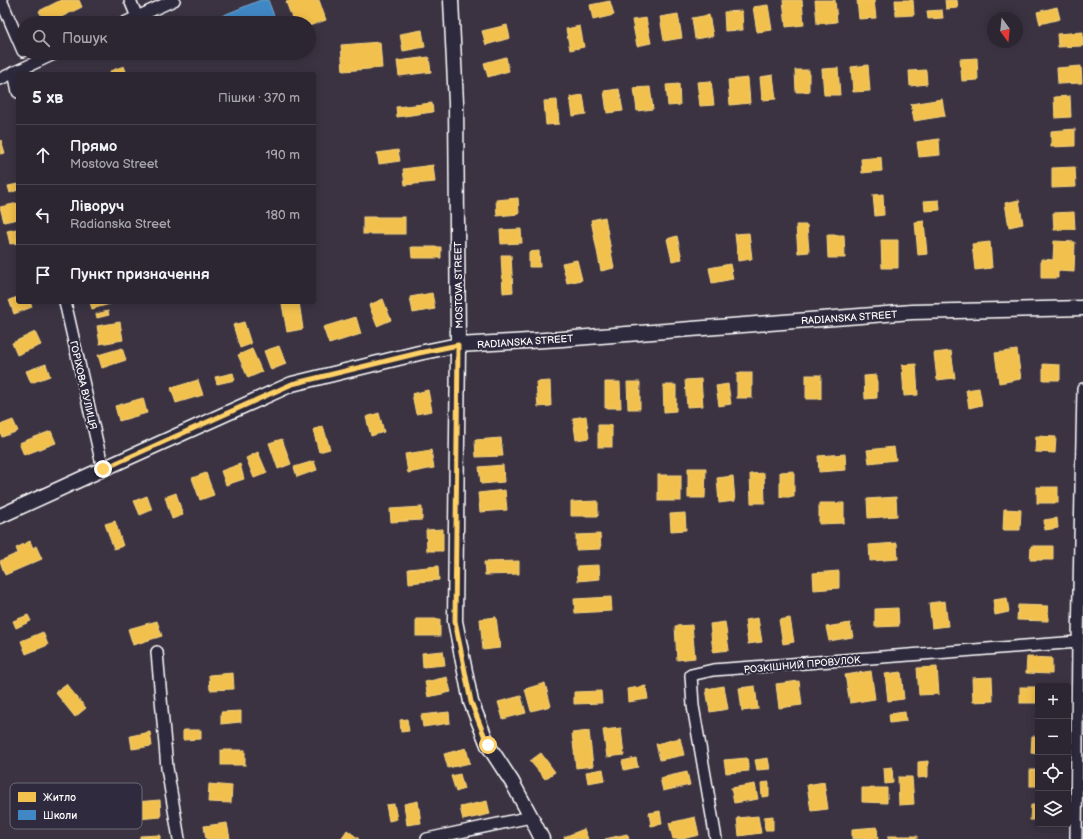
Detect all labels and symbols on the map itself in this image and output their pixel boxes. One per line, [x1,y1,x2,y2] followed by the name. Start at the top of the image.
[987,12,1023,48] north arrow
[452,241,466,329] street label: MOSTOVA STREET
[801,309,898,327] street label: RADIANSKA STREET
[477,333,574,351] street label: RADIANSKA STREET
[67,340,99,431] street label: ГОРІХОВА ВУЛИЦЯ
[94,460,112,478] route end
[743,654,861,676] street label: РОЗКІШНИЙ ПРОВУЛОК
[479,736,497,754] route start
[10,783,142,829] legend
[43,791,76,804] text: Житло
[43,809,77,822] text: Школи

